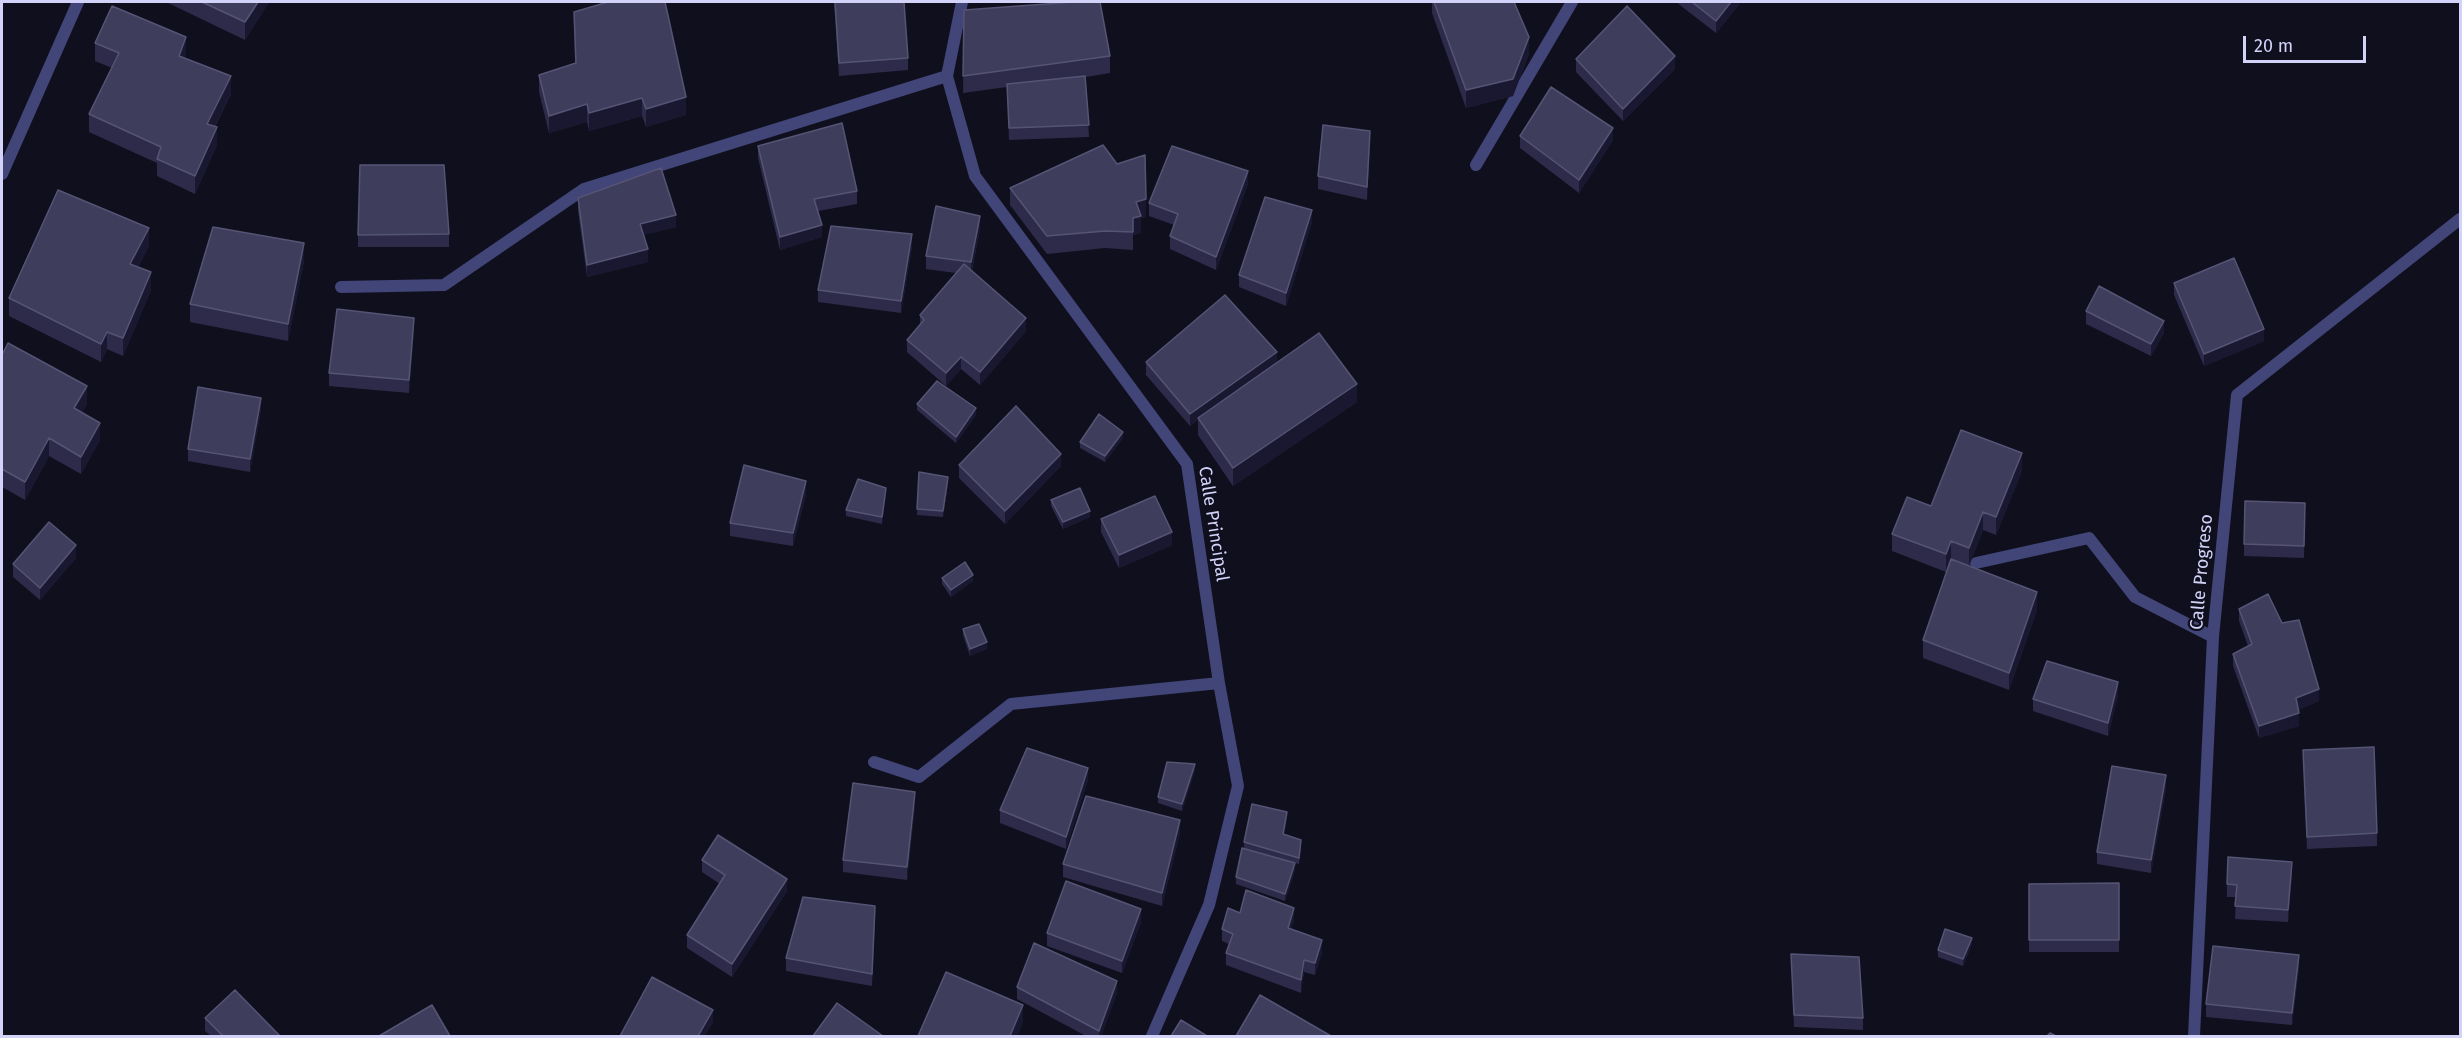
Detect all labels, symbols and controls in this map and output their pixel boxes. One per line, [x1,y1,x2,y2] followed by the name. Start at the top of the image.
[2246,24,2369,62] scale bar
[2254,35,2293,57] text: 20 m
[1193,465,1233,583] street label: Calle Principal
[2186,513,2218,631] street label: Calle Progreso

